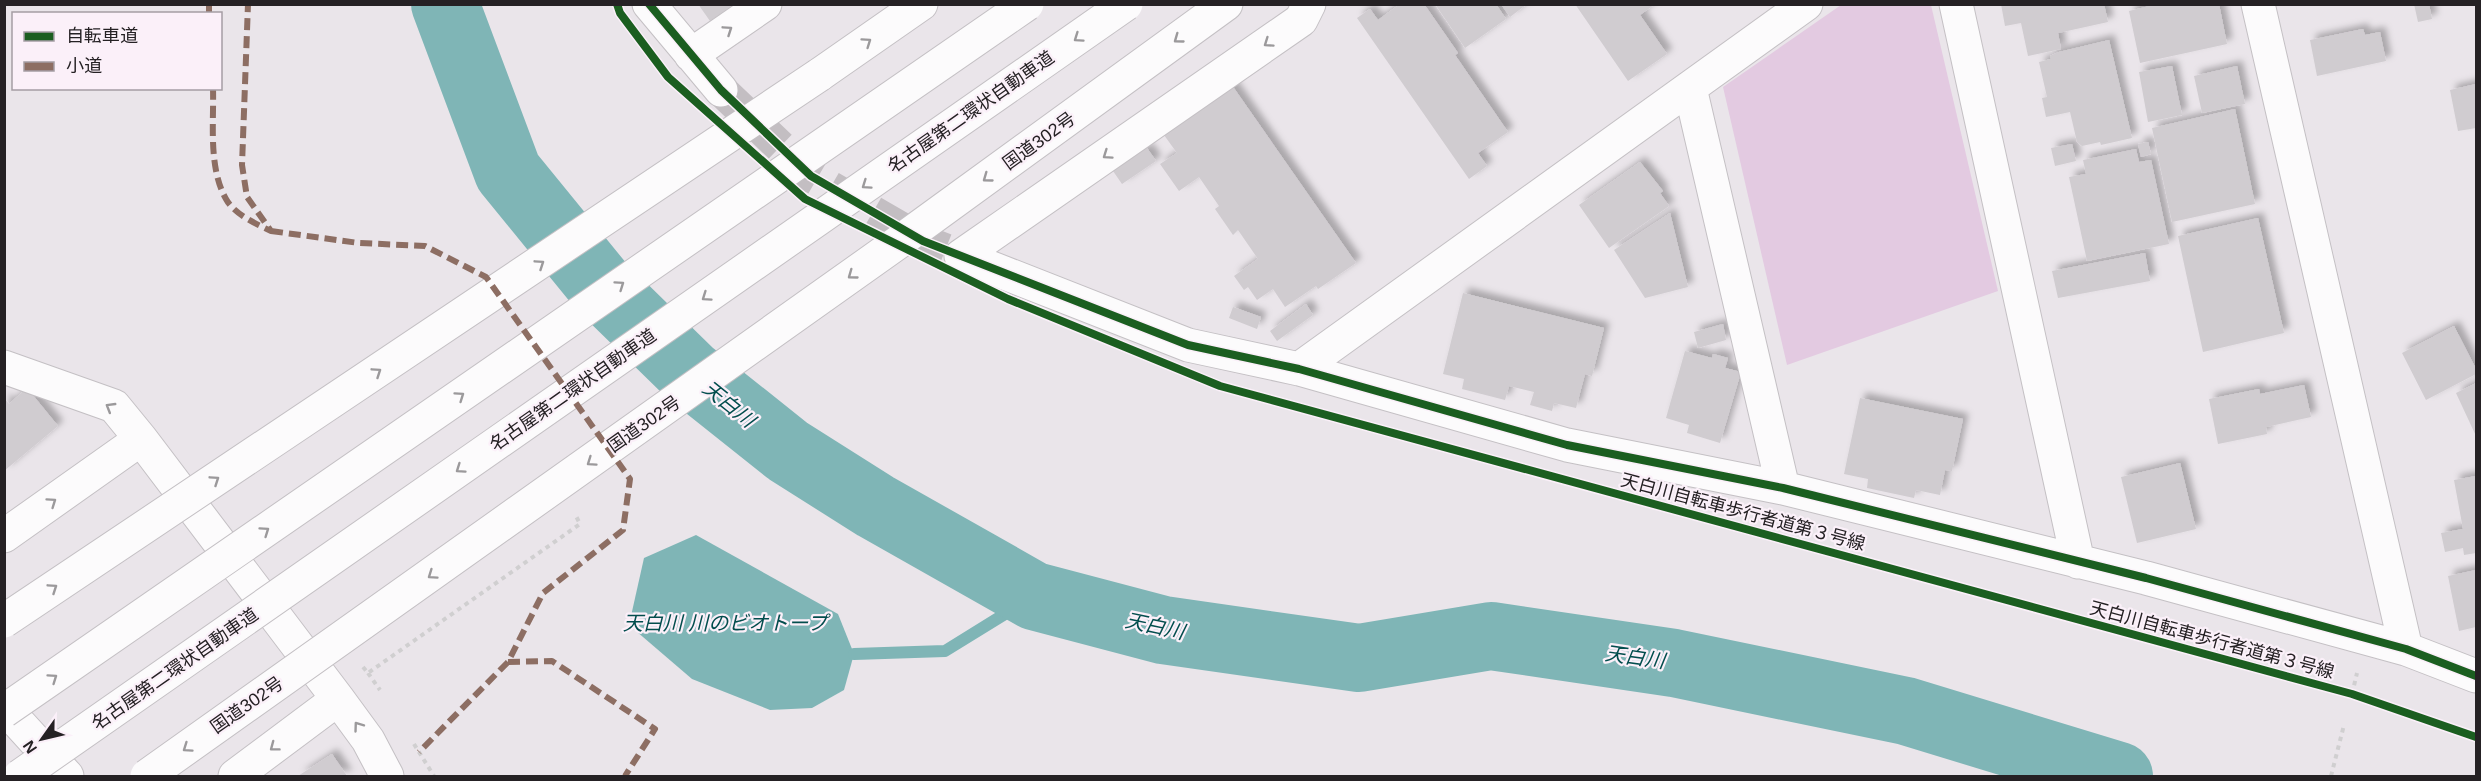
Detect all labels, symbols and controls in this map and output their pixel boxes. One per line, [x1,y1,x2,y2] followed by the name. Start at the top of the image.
[12,12,222,90] legend
[66,26,138,46] text: 自転車道
[722,26,733,37] one-way arrow
[1073,31,1084,42] one-way arrow
[1174,32,1185,43] one-way arrow
[1263,36,1274,47] one-way arrow
[861,38,872,49] one-way arrow
[884,47,1058,177] street label: 名古屋第二環状自動車道
[66,56,102,76] text: 小道
[999,108,1079,174] street label: 国道302号
[1103,147,1114,158] one-way arrow
[982,171,993,182] one-way arrow
[862,178,873,189] one-way arrow
[533,260,544,271] one-way arrow
[848,268,859,279] one-way arrow
[614,282,625,293] one-way arrow
[702,290,713,301] one-way arrow
[486,325,660,455] street label: 名古屋第二環状自動車道
[371,368,382,379] one-way arrow
[699,377,761,433] water label: 天白川
[453,392,464,403] one-way arrow
[604,392,684,456] street label: 国道302号
[106,403,116,414] one-way arrow
[587,455,598,466] one-way arrow
[456,462,467,473] one-way arrow
[1619,470,1867,554] street label: 天白川自転車歩行者道第３号線
[209,476,220,487] one-way arrow
[46,498,57,509] one-way arrow
[258,527,269,538] one-way arrow
[427,568,438,579] one-way arrow
[47,584,57,596] one-way arrow
[2088,598,2336,682] street label: 天白川自転車歩行者道第３号線
[88,604,262,734] street label: 名古屋第二環状自動車道
[1123,609,1189,643] water label: 天白川
[623,612,831,634] water label: 天白川 川のビオトープ
[1604,642,1668,672] water label: 天白川
[207,673,287,737] street label: 国道302号
[46,674,57,685] one-way arrow
[12,709,72,769] north arrow
[354,722,365,733] one-way arrow
[20,738,40,757] text: N
[270,739,281,750] one-way arrow
[182,741,193,752] one-way arrow

